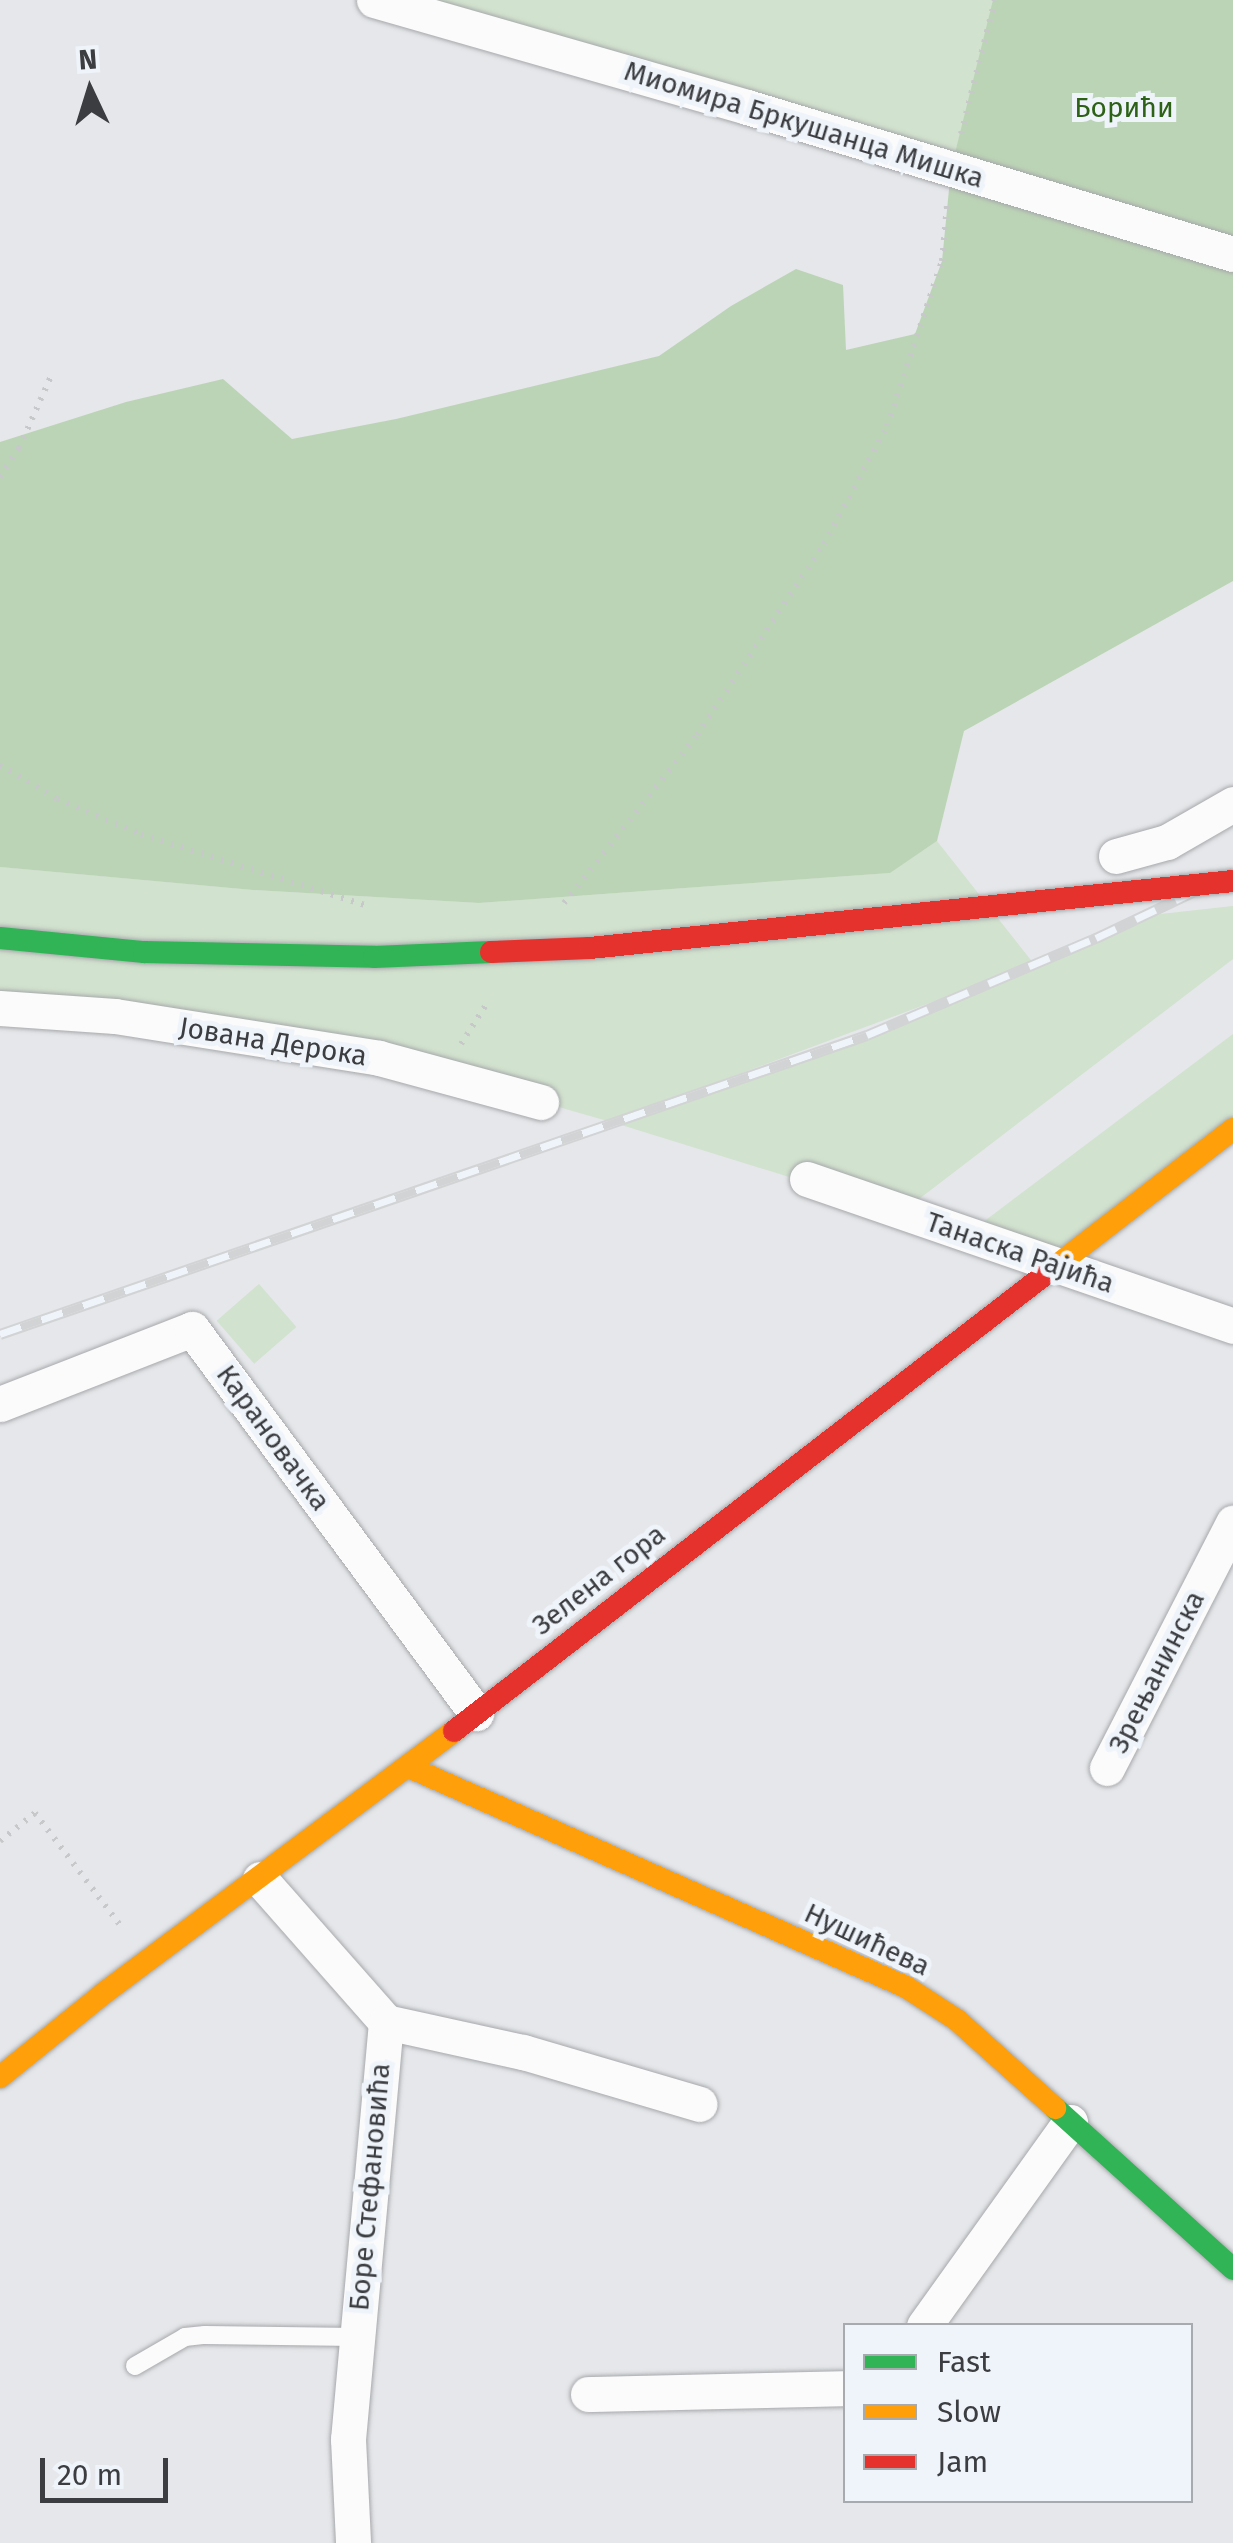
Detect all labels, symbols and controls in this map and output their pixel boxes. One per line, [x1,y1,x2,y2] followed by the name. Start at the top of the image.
[40,40,140,140] north arrow
[77,42,98,77] text: N
[620,54,988,196] street label: Миомира Бркушанца Мишка
[1074,91,1174,125] park label: Борићи
[177,1011,369,1073] street label: Јована Дерока
[922,1205,1118,1301] street label: Танаска Рајића
[209,1359,337,1517] street label: Карановачка
[526,1518,672,1642] street label: Зелена гора
[1102,1585,1212,1759] street label: Зрењанинска
[799,1896,935,1984] street label: Нушићева
[342,2062,398,2312] street label: Боре Стефановића
[843,2323,1193,2503] legend
[937,2344,991,2380] text: Fast
[937,2394,1001,2430] text: Slow
[45,2438,172,2500] scale bar
[937,2444,988,2480] text: Jam
[57,2457,122,2493] text: 20 m

